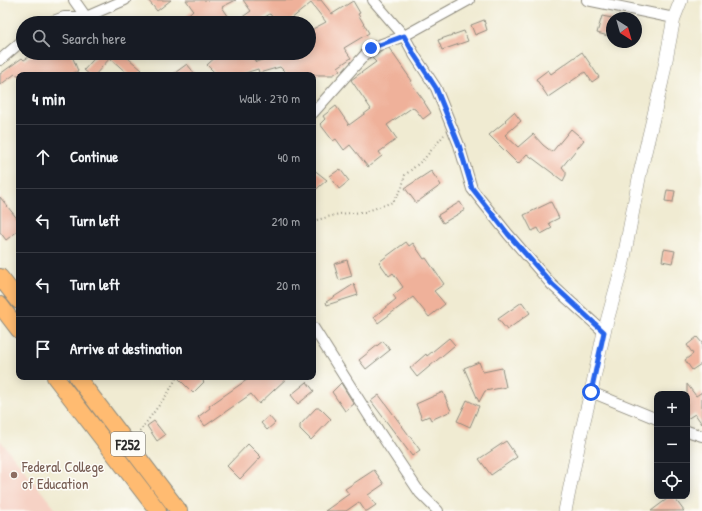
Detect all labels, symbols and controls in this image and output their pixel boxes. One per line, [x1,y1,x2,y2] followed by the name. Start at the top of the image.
[606,12,642,48] north arrow
[16,16,316,60] search box
[30,27,52,49] icon: search
[62,28,126,49] text: Search here
[362,39,380,57] route end
[32,87,65,110] text: 4 min
[239,89,300,107] text: Walk · 270 m
[32,146,54,168] icon: ahead
[70,146,118,167] text: Continue
[277,148,300,166] text: 40 m
[32,210,54,232] icon: left
[70,210,120,231] text: Turn left
[272,212,300,230] text: 210 m
[32,274,54,296] icon: left
[70,274,120,295] text: Turn left
[276,276,300,294] text: 20 m
[32,338,54,360] icon: arrive
[70,338,182,359] text: Arrive at destination
[582,383,600,401] route start
[654,391,690,499] map controls
[654,391,690,427] button: +
[654,427,690,463] button: −
[111,432,145,456] road number: F252
[21,456,104,494] place label: Federal College of Education
[654,463,690,499] button: locate
[9,470,19,480] marker: Federal College of Education

